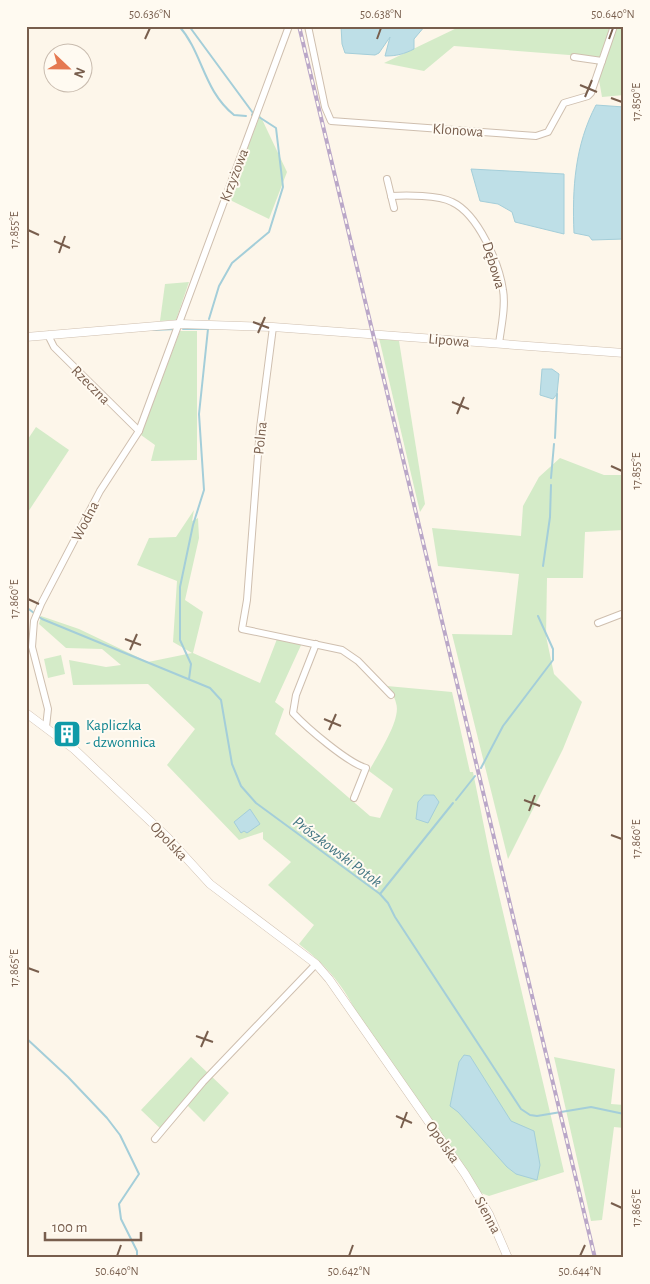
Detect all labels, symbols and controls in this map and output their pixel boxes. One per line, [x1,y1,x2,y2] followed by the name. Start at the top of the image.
[129,8,171,20] text: 50.636°N
[360,8,402,20] text: 50.638°N
[591,8,635,20] text: 50.640°N
[42,42,92,92] north arrow
[71,65,87,80] text: N
[630,83,642,121] text: 17.850°E
[432,121,484,140] street label: Klonowa
[218,147,251,204] street label: Krzyżowa
[8,211,20,248] text: 17.855°E
[479,240,508,290] street label: Dębowa
[428,331,470,350] street label: Lipowa
[68,363,113,408] street label: Rzeczna
[251,421,270,455] street label: Polna
[630,452,642,489] text: 17.855°E
[69,499,102,544] street label: Wodna
[8,579,20,618] text: 17.860°E
[86,718,156,750] place label: Kapliczka - dzwonnica
[52,719,82,749] building icon: Kapliczka - dzwonnica
[290,813,385,890] water label: Prószkowski Potok
[147,819,190,864] street label: Opolska
[630,819,642,858] text: 17.860°E
[8,949,20,987] text: 17.865°E
[423,1119,462,1166] street label: Opolska
[630,1189,642,1227] text: 17.865°E
[472,1194,504,1236] street label: Sienna
[45,1209,141,1241] scale bar
[52,1220,87,1235] text: 100 m
[95,1265,139,1277] text: 50.640°N
[328,1265,370,1277] text: 50.642°N
[559,1265,602,1277] text: 50.644°N

